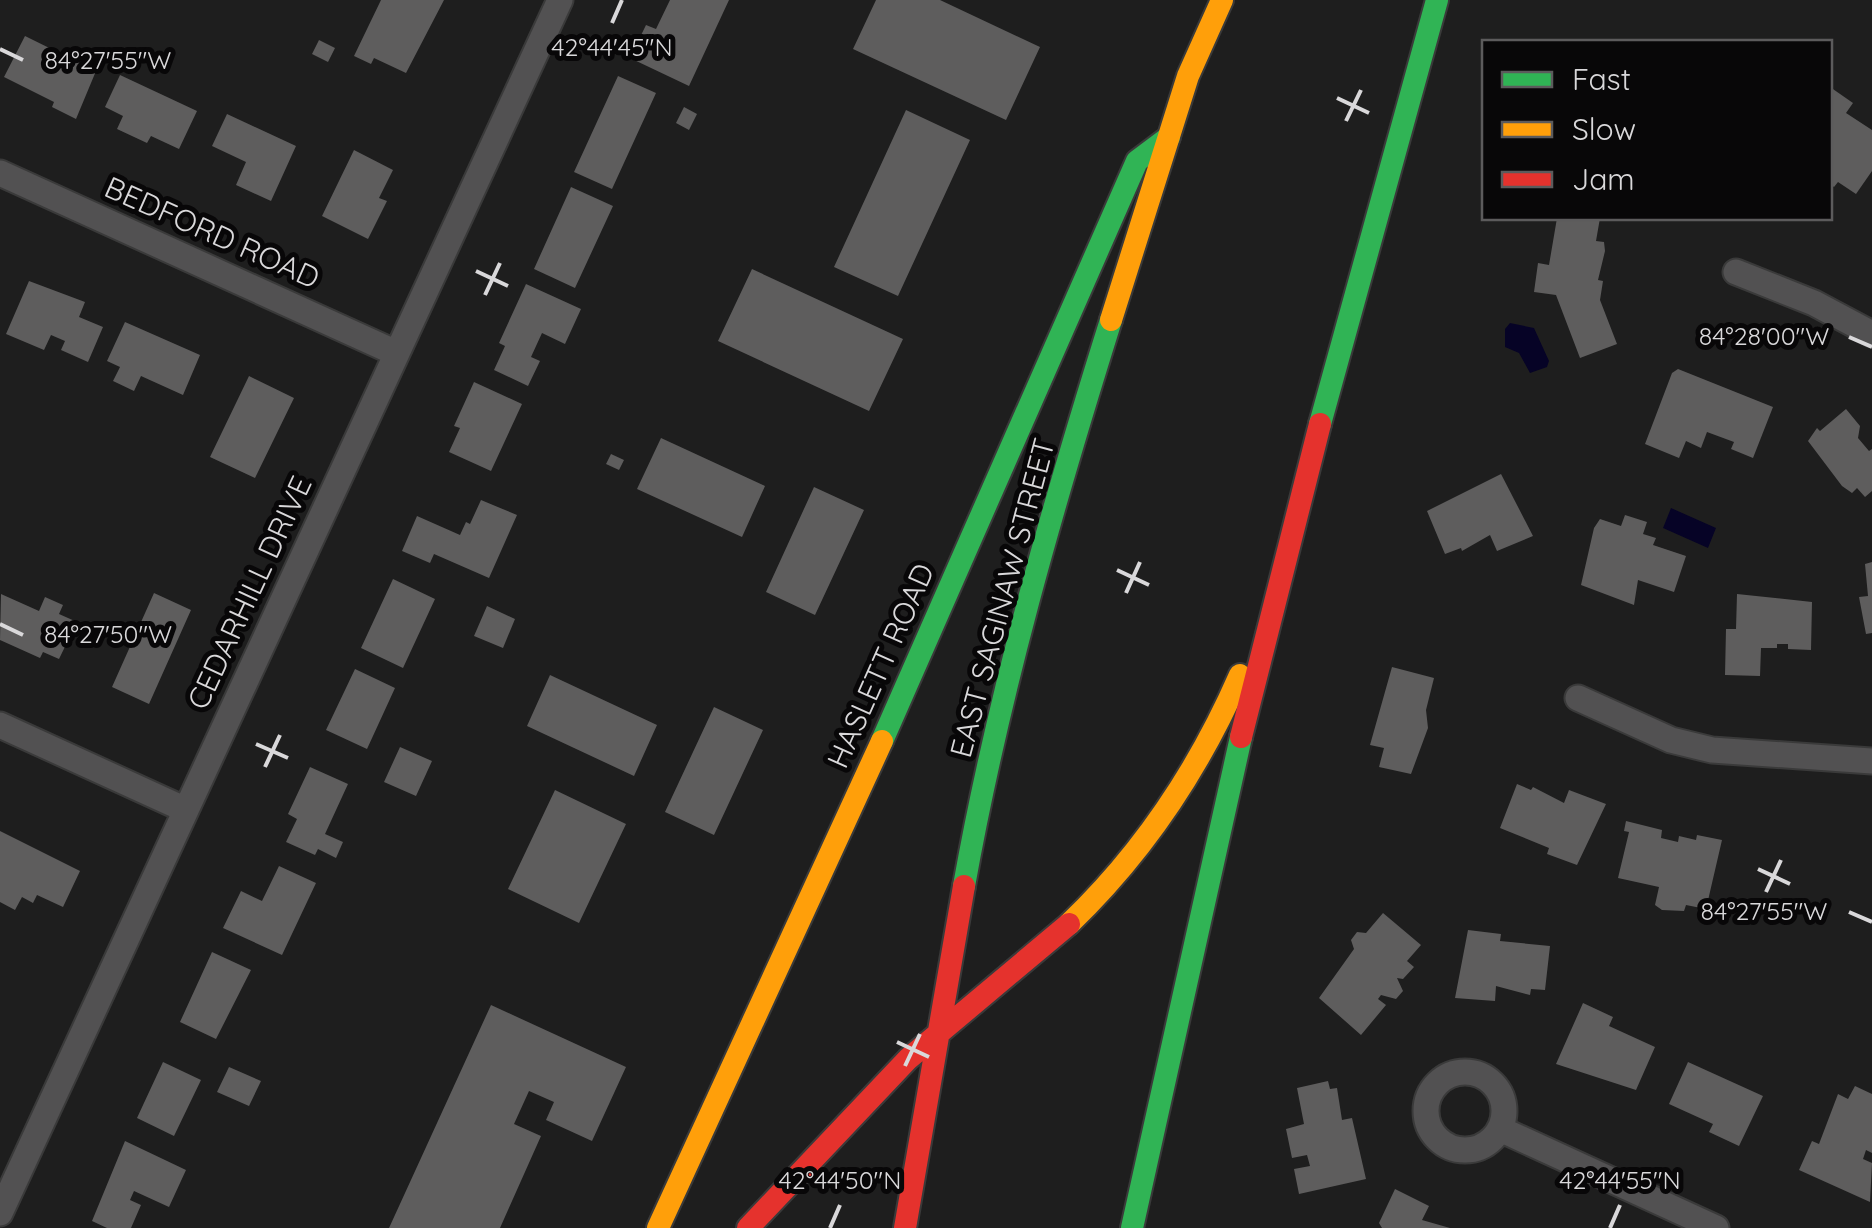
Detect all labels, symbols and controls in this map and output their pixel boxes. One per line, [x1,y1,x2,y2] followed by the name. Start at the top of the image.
[551,31,673,62] text: 42°44'45"N
[1482,40,1832,220] legend
[45,44,171,75] text: 84°27'55"W
[1572,60,1631,98] text: Fast
[1572,110,1636,148] text: Slow
[1572,160,1635,198] text: Jam
[99,168,326,296] street label: BEDFORD ROAD
[1699,320,1829,351] text: 84°28'00"W
[941,434,1063,762] street label: EAST SAGINAW STREET
[178,470,320,715] street label: CEDARHILL DRIVE
[818,557,942,774] street label: HASLETT ROAD
[44,618,172,649] text: 84°27'50"W
[1701,895,1827,926] text: 84°27'55"W
[779,1164,901,1195] text: 42°44'50"N
[1559,1164,1681,1195] text: 42°44'55"N

